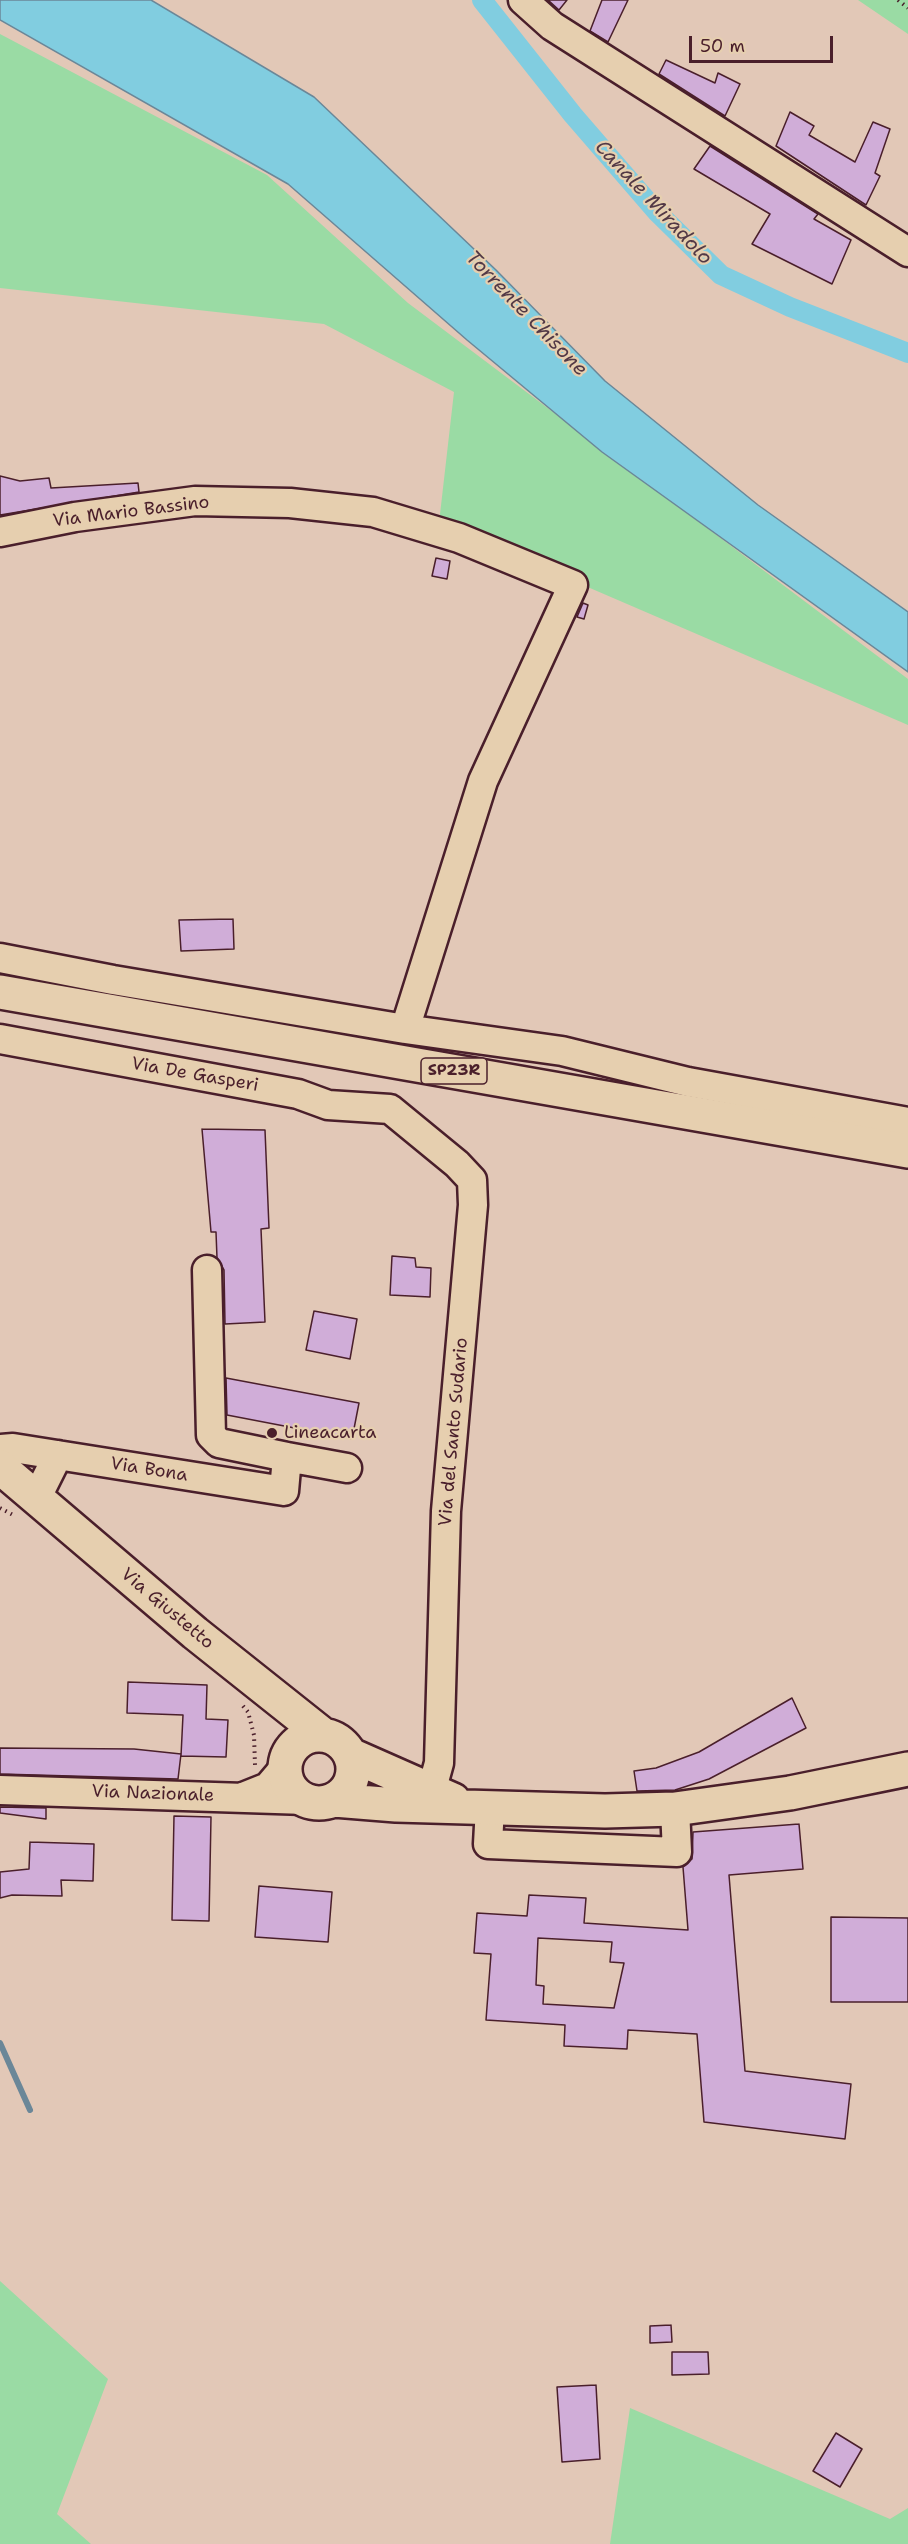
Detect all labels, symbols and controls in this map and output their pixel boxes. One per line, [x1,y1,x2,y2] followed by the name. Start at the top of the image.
[692,24,836,62] scale bar
[700,34,745,58] text: 50 m
[589,136,717,270] water label: Canale Miradolo
[460,246,592,382] water label: Torrente Chisone
[52,492,210,532] street label: Via Mario Bassino
[130,1053,260,1097] street label: Via De Gasperi
[421,1058,487,1084] road number: SP23R
[435,1337,473,1527] street label: Via del Santo Sudario
[284,1422,377,1444] place label: Lineacarta
[265,1426,279,1440] marker: Lineacarta
[109,1453,189,1487] street label: Via Bona
[116,1564,218,1654] street label: Via Giustetto
[91,1781,215,1807] street label: Via Nazionale

